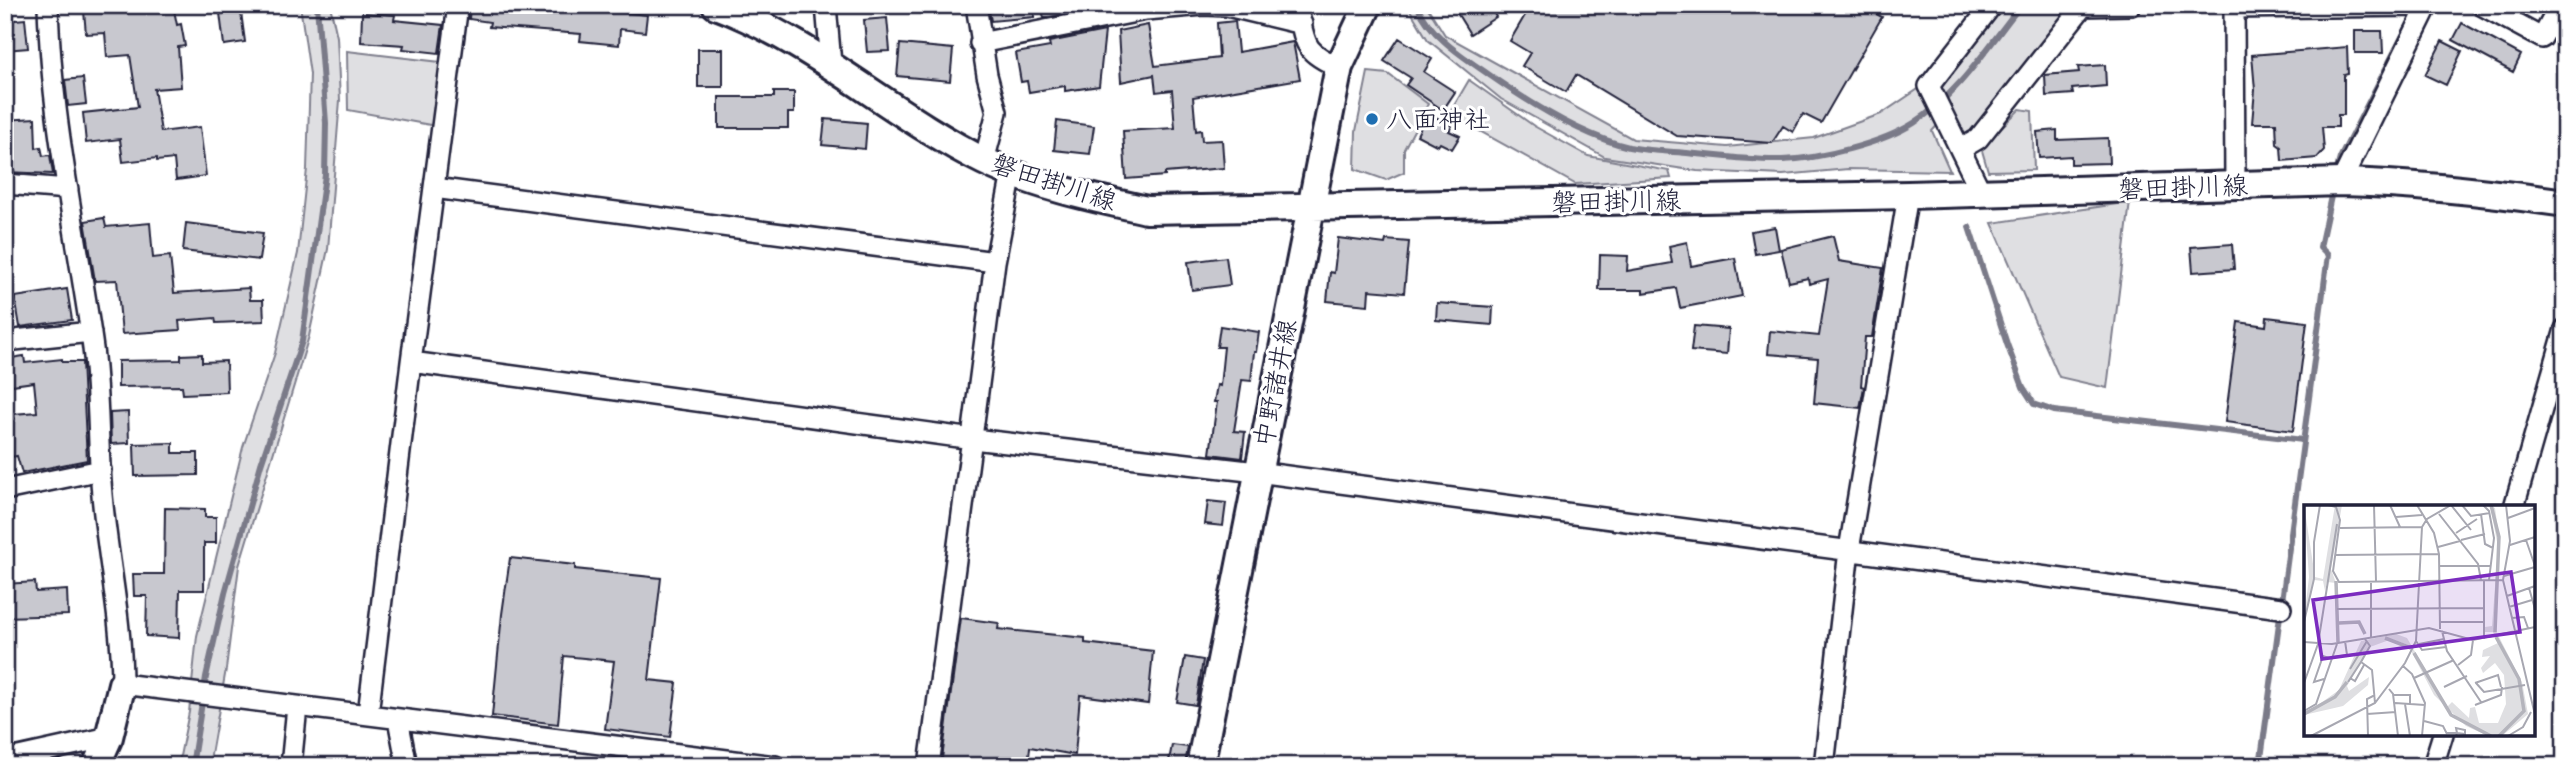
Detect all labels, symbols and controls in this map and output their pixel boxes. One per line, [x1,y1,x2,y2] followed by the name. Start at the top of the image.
[1386,105,1490,135] place label: 八面神社
[1364,111,1380,127] marker: 八面神社
[987,149,1120,217] street label: 磐田掛川線
[2118,171,2249,205] street label: 磐田掛川線
[1551,186,1681,218] street label: 磐田掛川線
[1249,317,1303,450] street label: 中野諸井線
[2304,505,2535,736] inset map

